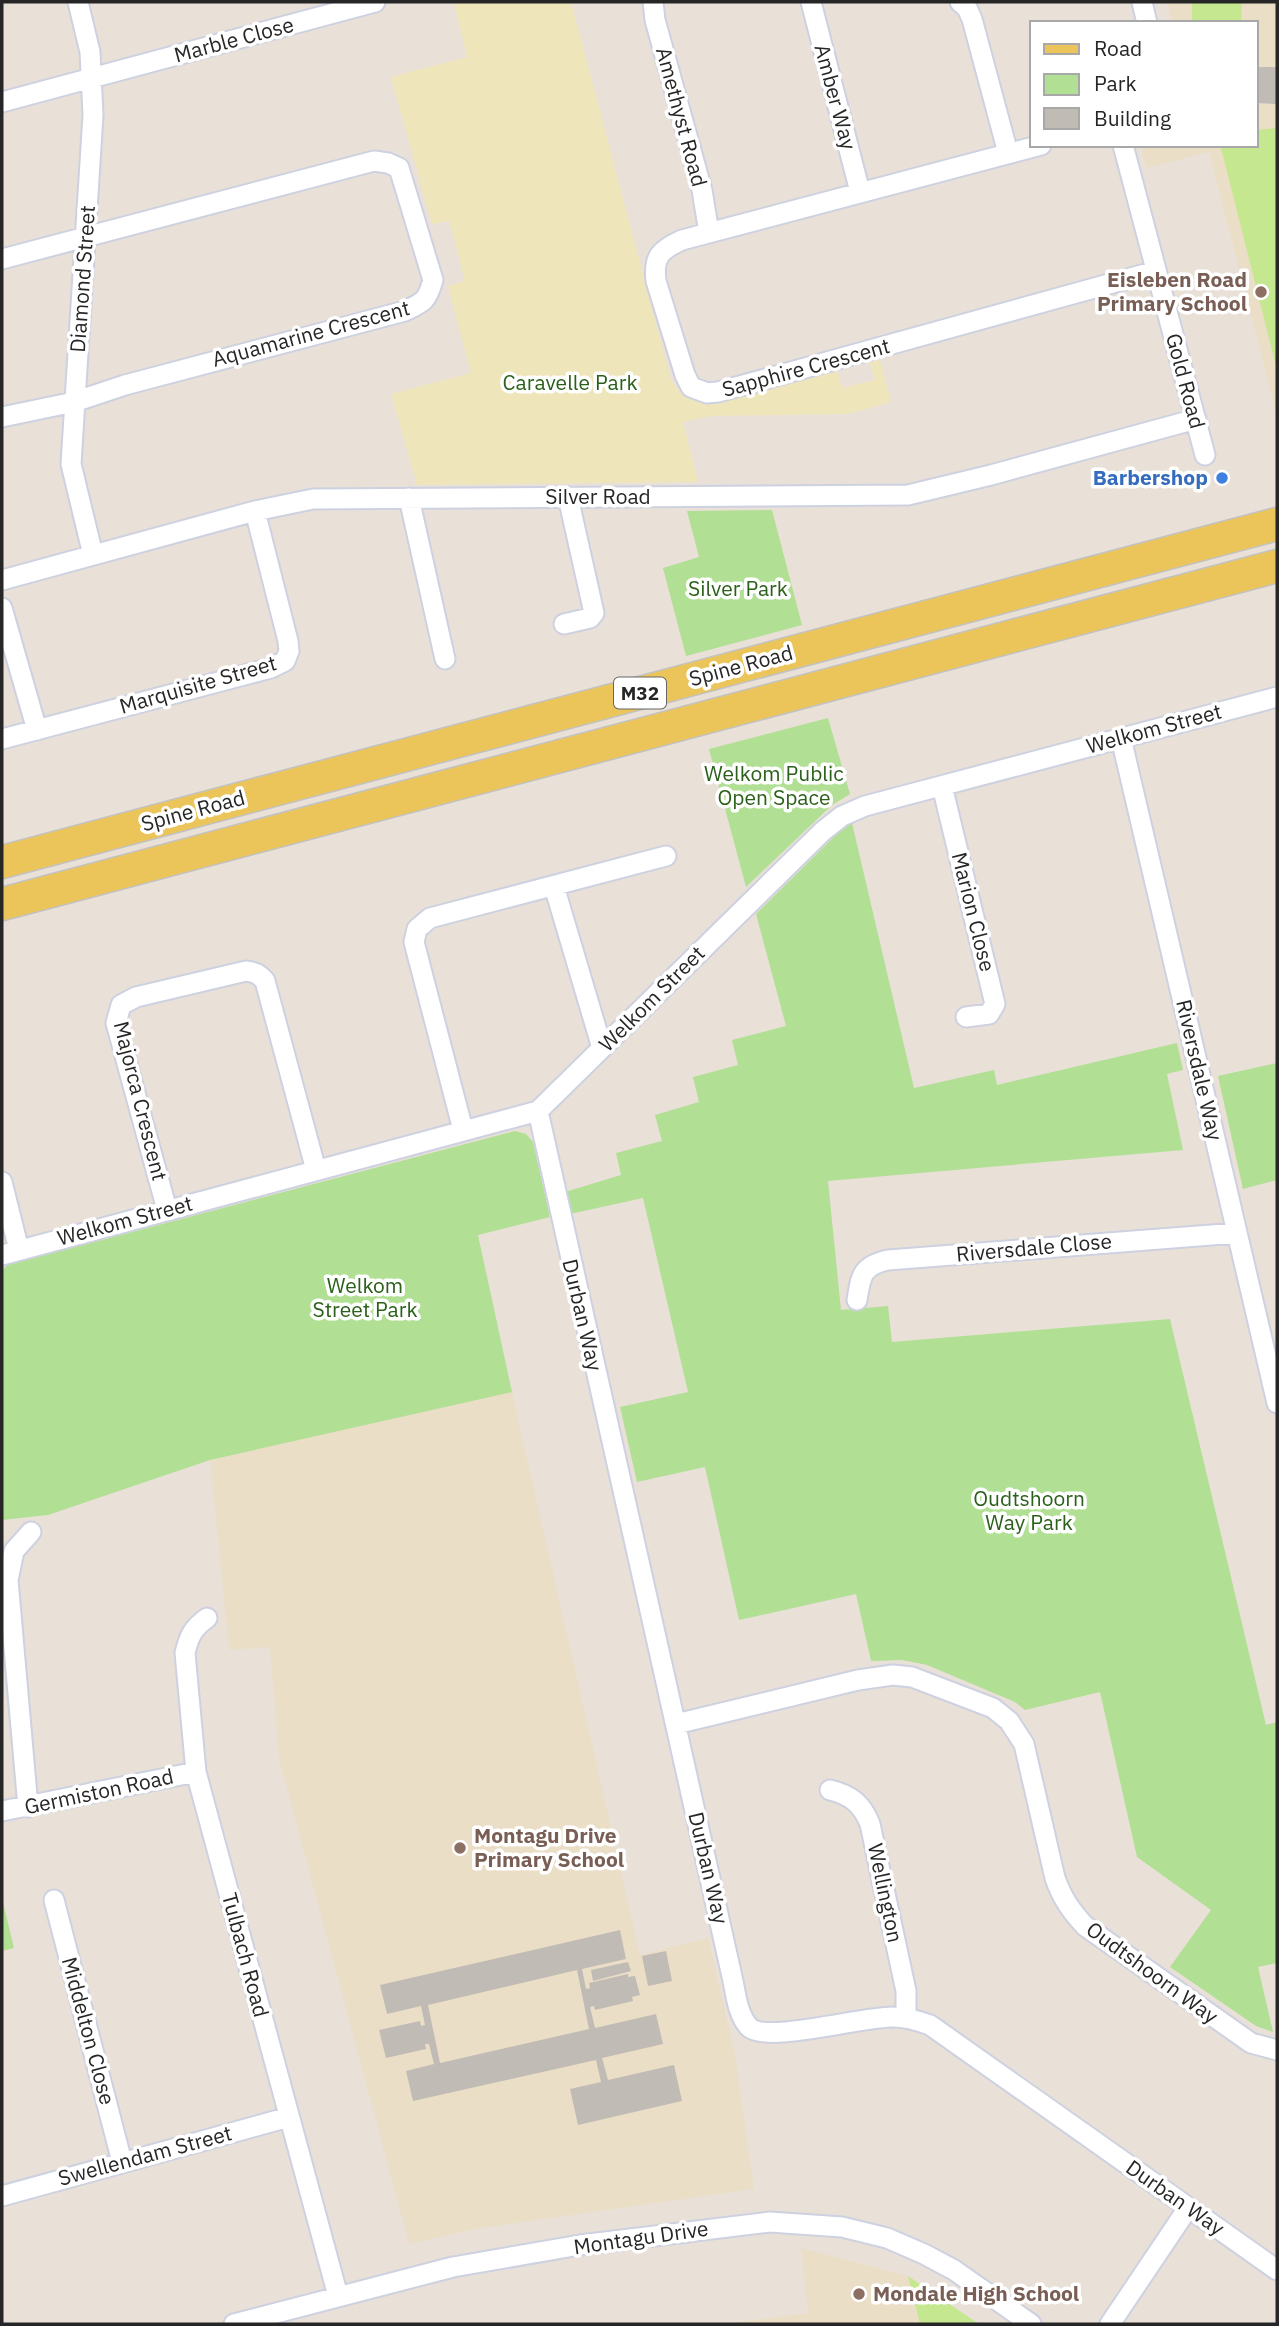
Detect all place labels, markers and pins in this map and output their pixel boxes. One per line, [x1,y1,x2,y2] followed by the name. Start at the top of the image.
[1097,265,1247,317] place label: Eisleben Road Primary School
[1253,284,1269,300] marker: Eisleben Road Primary School
[1093,463,1208,491] place label: Barbershop
[1214,470,1230,486] marker: Barbershop
[474,1821,624,1873] place label: Montagu Drive Primary School
[452,1840,468,1856] marker: Montagu Drive Primary School
[873,2279,1079,2307] place label: Mondale High School
[851,2286,867,2302] marker: Mondale High School

